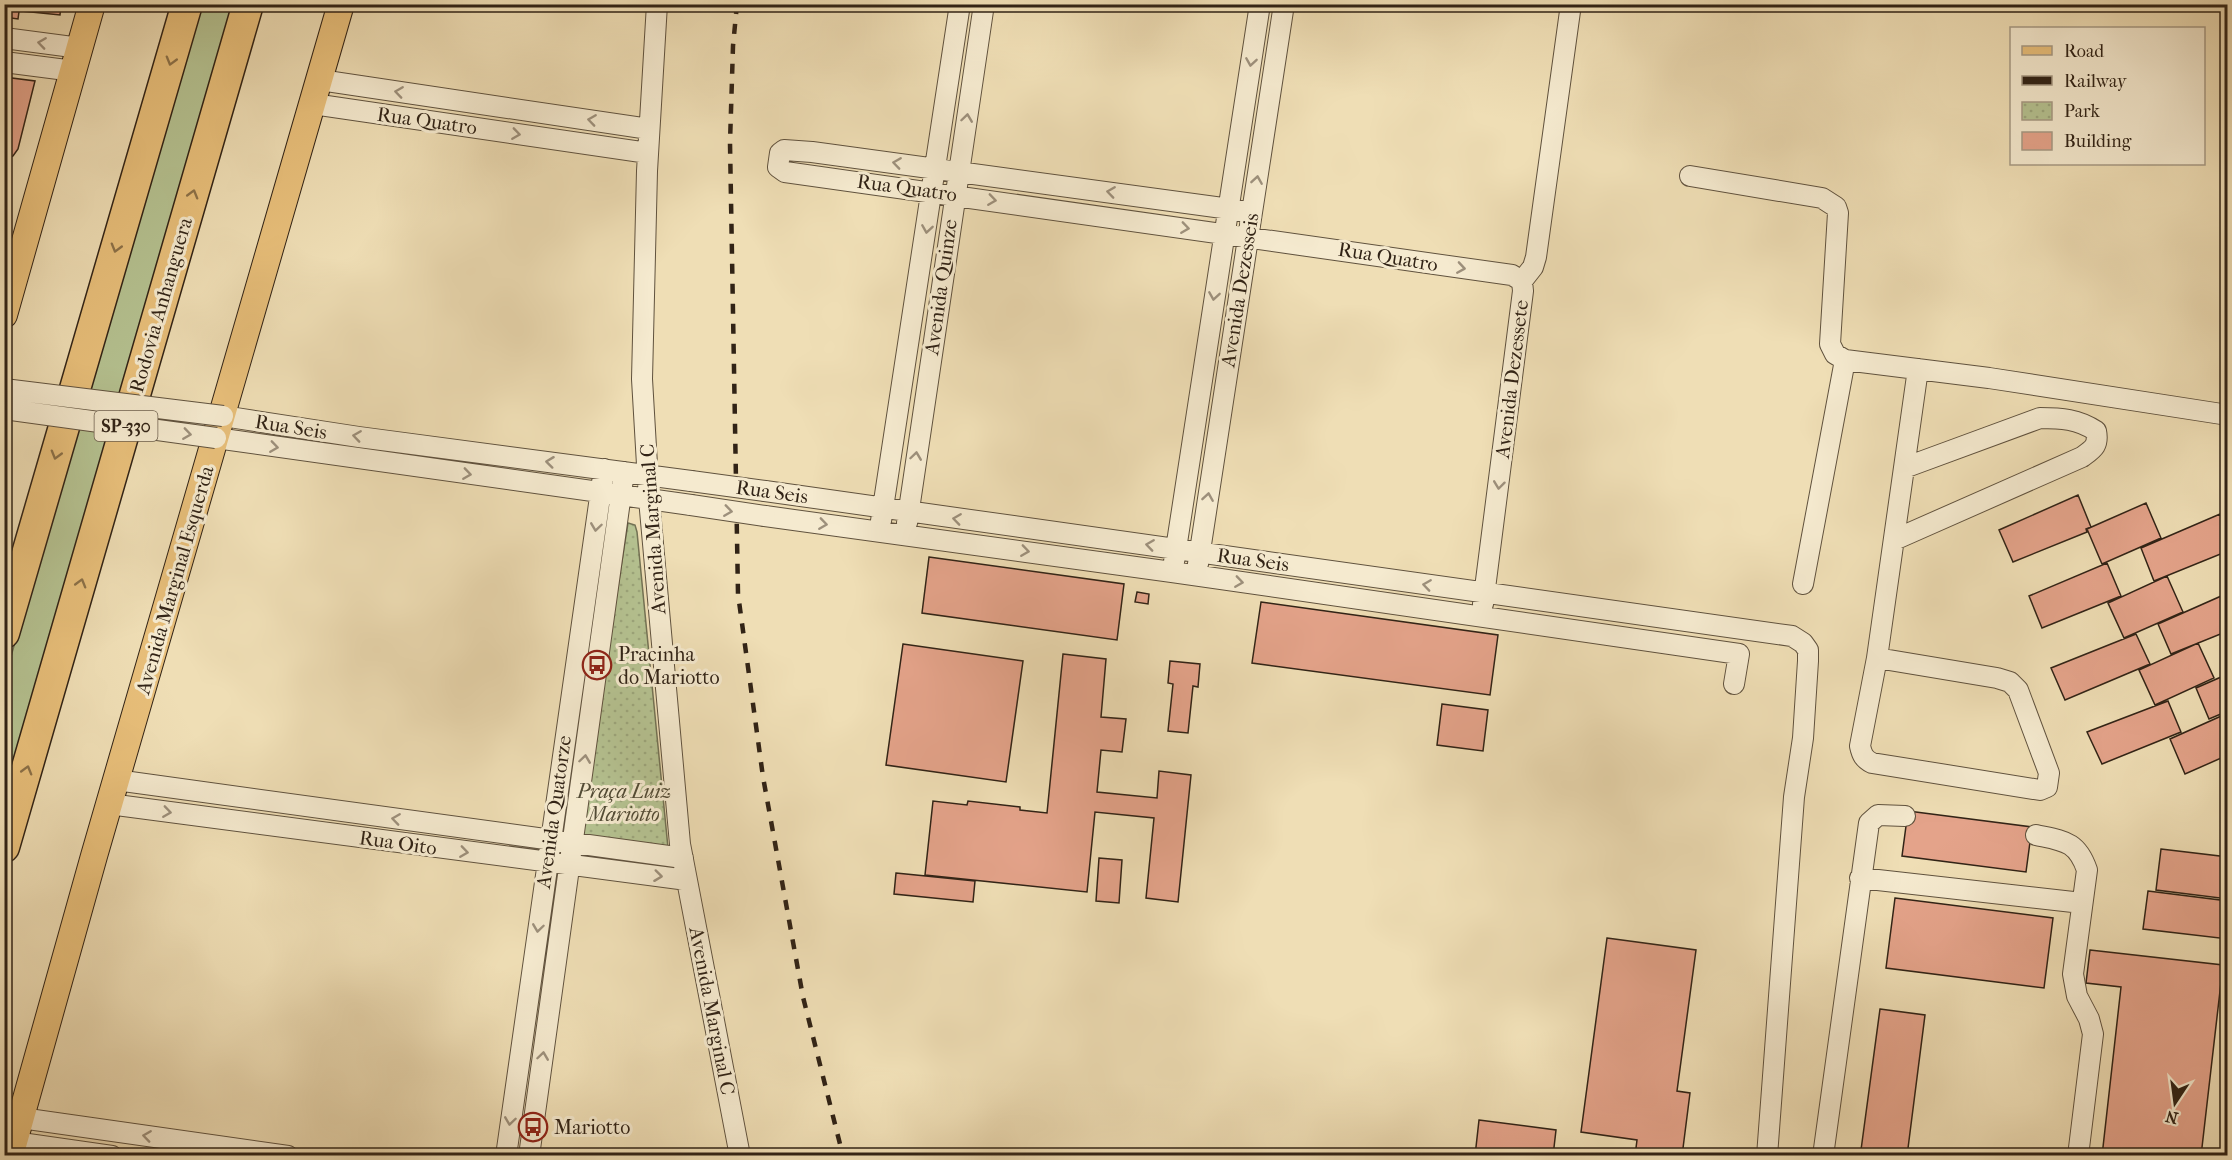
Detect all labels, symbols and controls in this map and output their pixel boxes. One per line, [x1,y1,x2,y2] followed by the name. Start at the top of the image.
[2010,27,2205,165] legend
[38,37,47,49] one-way arrow
[2064,41,2104,62] text: Road
[166,55,178,66] one-way arrow
[1245,58,1257,67] one-way arrow
[2064,71,2128,92] text: Railway
[394,86,403,98] one-way arrow
[2064,101,2101,122] text: Park
[376,103,478,139] street label: Rua Quatro
[960,113,972,123] one-way arrow
[587,115,596,127] one-way arrow
[512,127,521,139] one-way arrow
[2064,131,2132,152] text: Building
[892,158,902,170] one-way arrow
[856,170,958,206] street label: Rua Quatro
[1251,175,1263,184] one-way arrow
[1107,186,1116,199] one-way arrow
[186,189,198,200] one-way arrow
[987,194,996,206] one-way arrow
[1216,211,1264,370] street label: Avenida Dezesseis
[125,214,197,395] street label: Rodovia Anhanguera
[920,218,962,357] street label: Avenida Quinze
[1180,221,1190,233] one-way arrow
[922,224,934,233] one-way arrow
[1336,238,1440,276] street label: Rua Quatro
[111,242,123,253] one-way arrow
[1456,261,1466,273] one-way arrow
[1209,292,1221,301] one-way arrow
[1491,298,1533,461] street label: Avenida Dezessete
[253,410,329,444] street label: Rua Seis
[94,411,158,441] road number: SP-330
[183,428,192,440] one-way arrow
[352,431,361,443] one-way arrow
[270,440,279,452] one-way arrow
[636,443,670,616] street label: Avenida Marginal C
[51,449,63,460] one-way arrow
[910,452,922,461] one-way arrow
[546,456,555,469] one-way arrow
[131,462,219,698] street label: Avenida Marginal Esquerda
[463,467,472,479] one-way arrow
[734,476,810,508] street label: Rua Seis
[1493,480,1505,489] one-way arrow
[1202,492,1214,502] one-way arrow
[723,504,732,516] one-way arrow
[953,513,962,526] one-way arrow
[818,517,828,529] one-way arrow
[590,522,602,532] one-way arrow
[1146,540,1155,552] one-way arrow
[1215,544,1291,576] street label: Rua Seis
[1021,545,1030,557] one-way arrow
[1235,575,1244,587] one-way arrow
[74,578,86,589] one-way arrow
[1422,580,1431,592] one-way arrow
[618,643,720,689] place label: Pracinha do Mariotto
[581,649,613,681] bus stop icon: Pracinha do Mariotto
[532,734,576,891] street label: Avenida Quatorze
[578,754,590,763] one-way arrow
[20,765,32,776] one-way arrow
[576,780,671,826] park label: Praça Luiz Mariotto
[162,805,171,818] one-way arrow
[391,813,400,825] one-way arrow
[358,826,438,860] street label: Rua Oito
[460,845,469,857] one-way arrow
[653,870,662,882] one-way arrow
[533,923,545,933] one-way arrow
[684,924,740,1097] street label: Avenida Marginal C
[537,1051,549,1061] one-way arrow
[2145,1073,2205,1133] north arrow
[2163,1106,2180,1128] text: N
[517,1111,549,1143] bus stop icon: Mariotto
[505,1116,517,1126] one-way arrow
[554,1116,630,1139] place label: Mariotto
[142,1130,151,1142] one-way arrow

